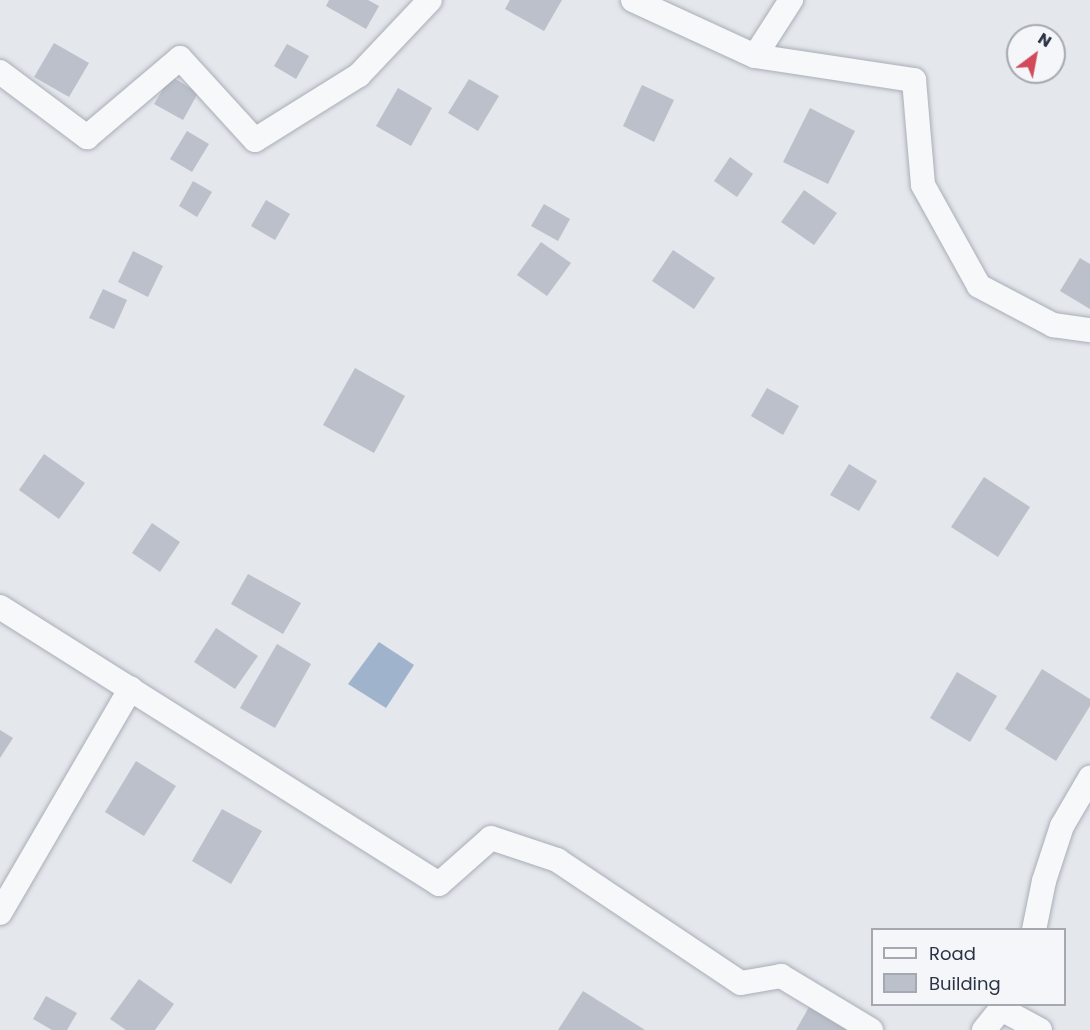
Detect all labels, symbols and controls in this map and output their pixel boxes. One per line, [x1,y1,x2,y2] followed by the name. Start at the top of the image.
[1006,24,1066,84] north arrow
[1034,27,1056,53] text: N
[871,928,1066,1006] legend
[929,941,976,966] text: Road
[929,971,1001,996] text: Building

